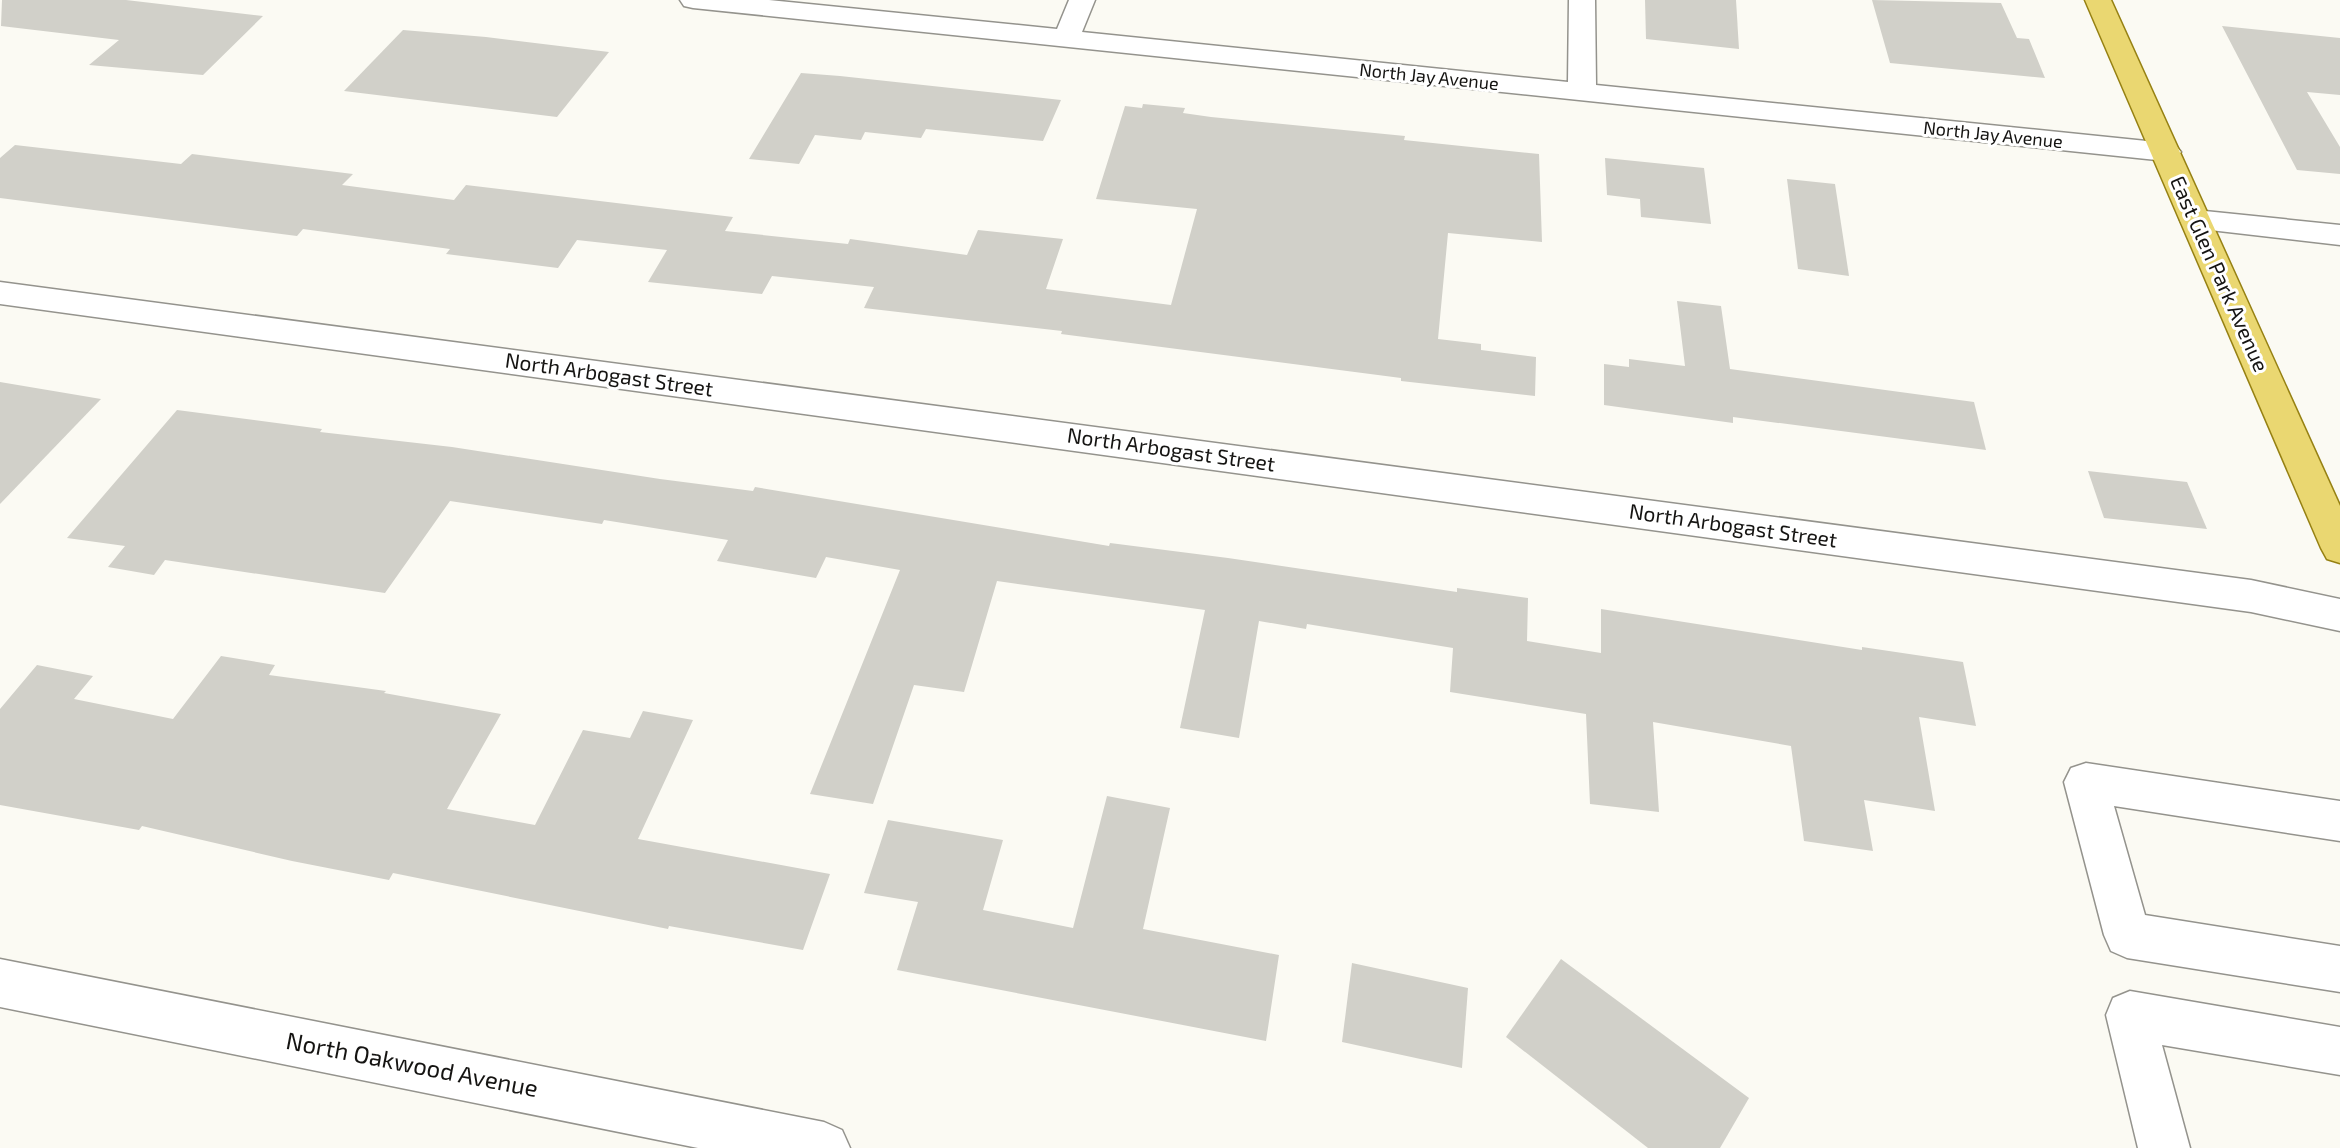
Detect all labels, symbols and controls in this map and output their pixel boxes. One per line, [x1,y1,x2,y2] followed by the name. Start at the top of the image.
[1358,58,1500,94] street label: North Jay Avenue
[1922,116,2064,152] street label: North Jay Avenue
[2166,172,2275,375] street label: East Glen Park Avenue
[504,347,715,400] street label: North Arbogast Street
[1066,422,1277,475] street label: North Arbogast Street
[1628,498,1839,551] street label: North Arbogast Street
[284,1025,541,1102] street label: North Oakwood Avenue

